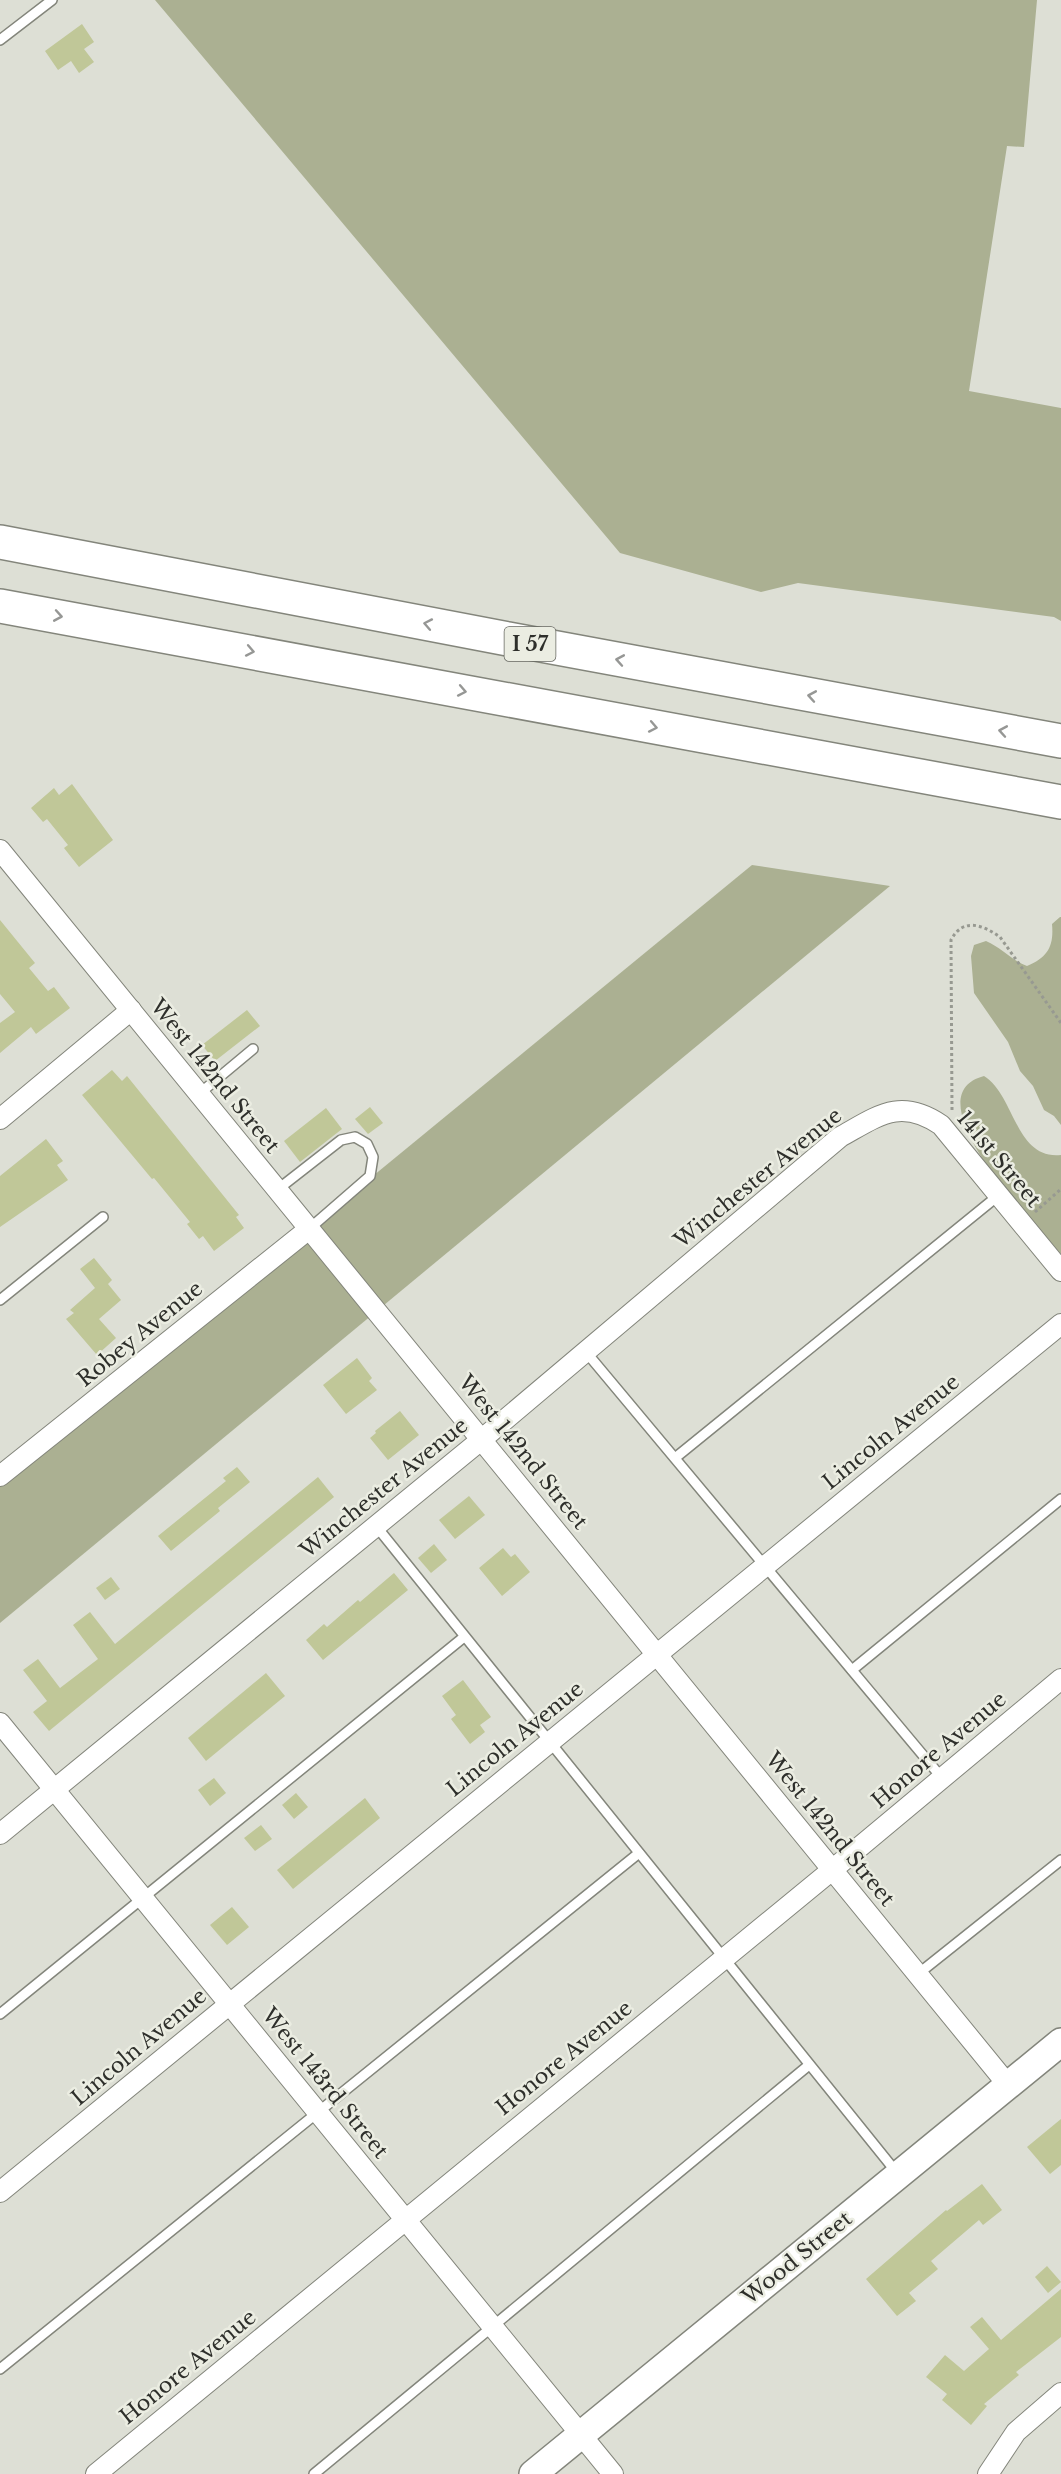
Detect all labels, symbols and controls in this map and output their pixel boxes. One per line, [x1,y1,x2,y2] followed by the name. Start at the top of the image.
[52,609,62,622] one-way arrow
[424,618,434,631] one-way arrow
[504,627,556,661] road number: I 57
[245,644,254,656] one-way arrow
[615,654,625,667] one-way arrow
[457,684,467,697] one-way arrow
[807,690,817,703] one-way arrow
[648,720,658,733] one-way arrow
[999,725,1009,738] one-way arrow
[144,993,285,1158] street label: West 142nd Street
[668,1102,847,1254] street label: Winchester Avenue
[951,1106,1047,1212] street label: 141st Street
[72,1276,208,1392] street label: Robey Avenue
[452,1369,593,1534] street label: West 142nd Street
[817,1369,965,1495] street label: Lincoln Avenue
[294,1412,473,1564] street label: Winchester Avenue
[441,1676,589,1802] street label: Lincoln Avenue
[866,1686,1012,1814] street label: Honore Avenue
[759,1746,900,1911] street label: West 142nd Street
[66,1983,212,2111] street label: Lincoln Avenue
[491,1995,637,2121] street label: Honore Avenue
[256,2002,394,2164] street label: West 143rd Street
[736,2206,857,2311] street label: Wood Street
[115,2304,261,2430] street label: Honore Avenue

